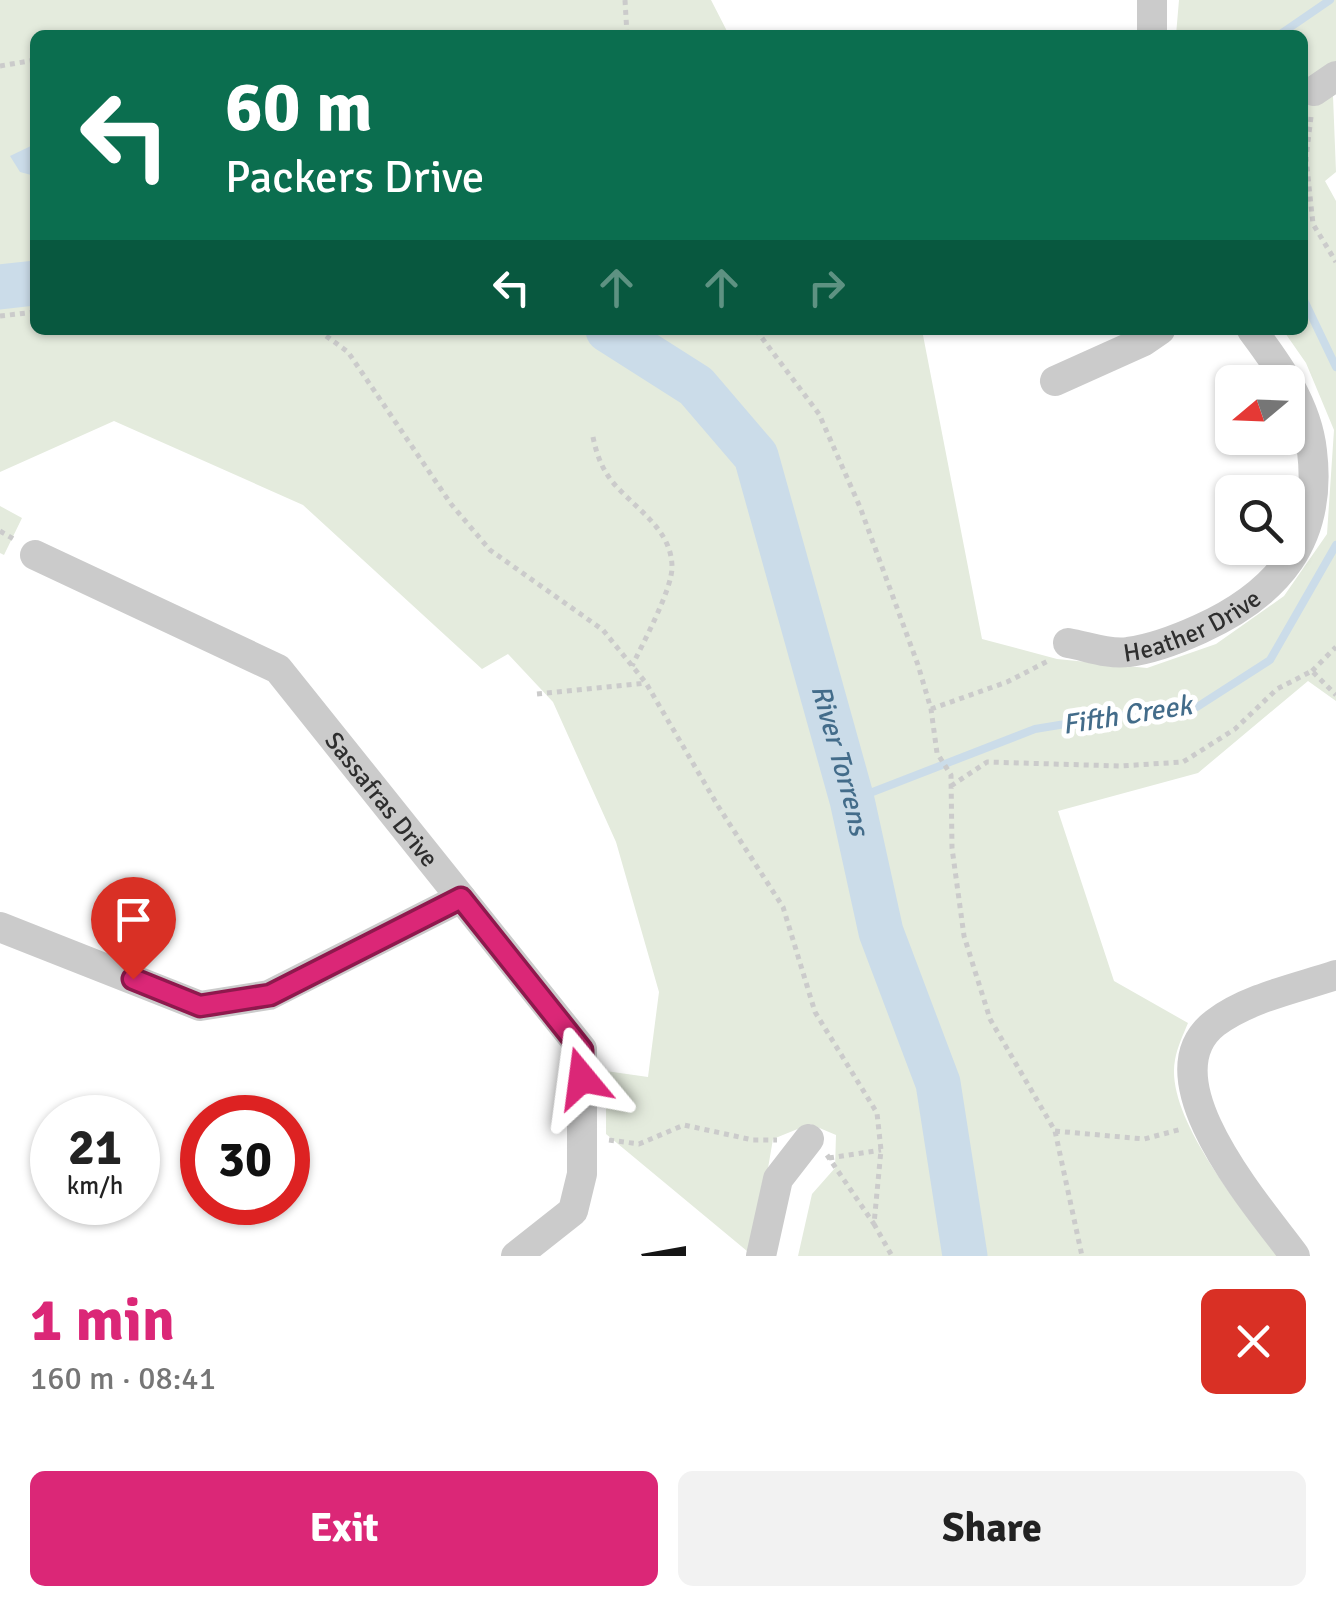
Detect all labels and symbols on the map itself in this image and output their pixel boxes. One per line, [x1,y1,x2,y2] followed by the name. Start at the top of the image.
[1215,365,1305,455] north arrow
[1121,582,1267,668] street label: Heather Drive
[804,681,877,841] water label: River Torrens
[1060,688,1197,742] water label: Fifth Creek
[319,725,445,873] street label: Sassafras Drive
[91,877,176,980] pin
[530,1026,634,1130] position arrow
[180,1095,310,1225] speed limit sign: 30

